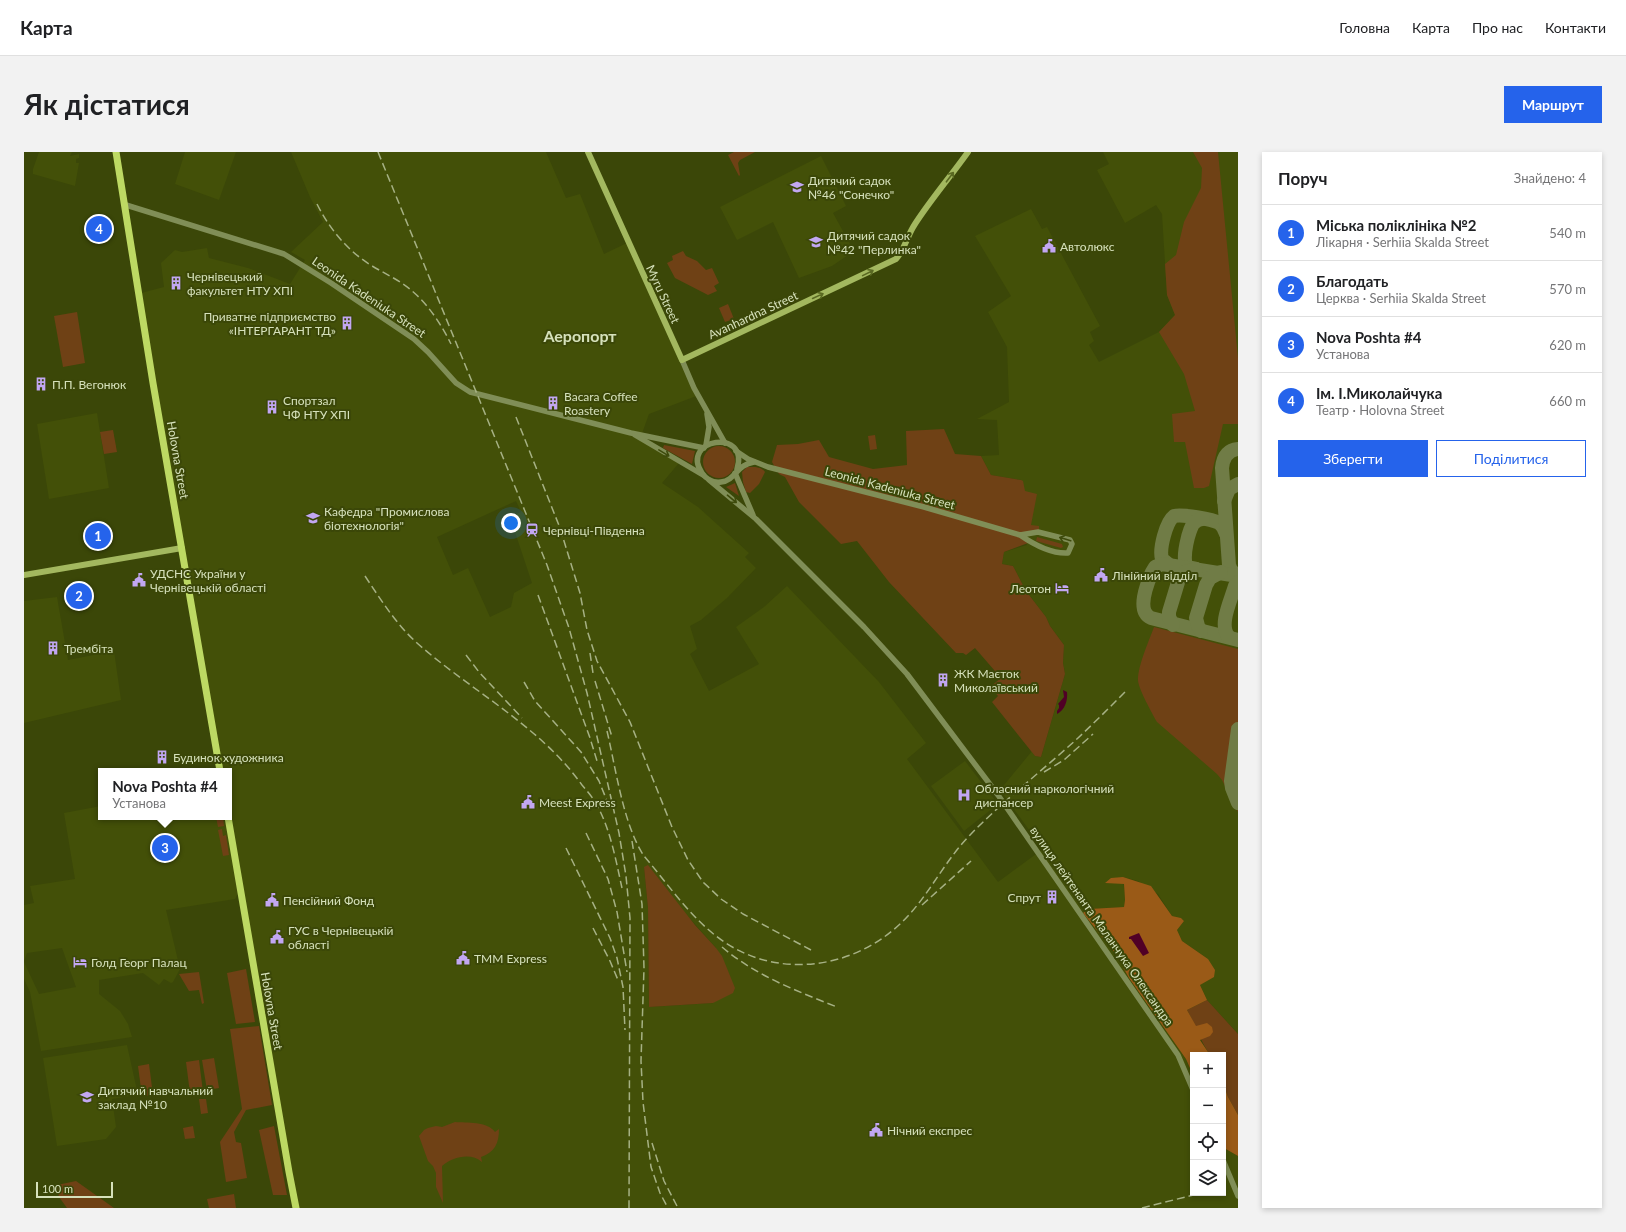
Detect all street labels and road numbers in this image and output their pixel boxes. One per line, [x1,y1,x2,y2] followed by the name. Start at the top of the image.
[309,253,429,341] street label: Leonida Kadeniuka Street
[643,262,683,326] street label: Myru Street
[706,287,801,342] street label: Avanhardna Street
[164,420,192,501] street label: Holovna Street
[823,463,957,513] street label: Leonida Kadeniuka Street
[1027,823,1177,1029] street label: вулиця лейтенанта Маланчука Олександра
[258,971,286,1052] street label: Holovna Street

